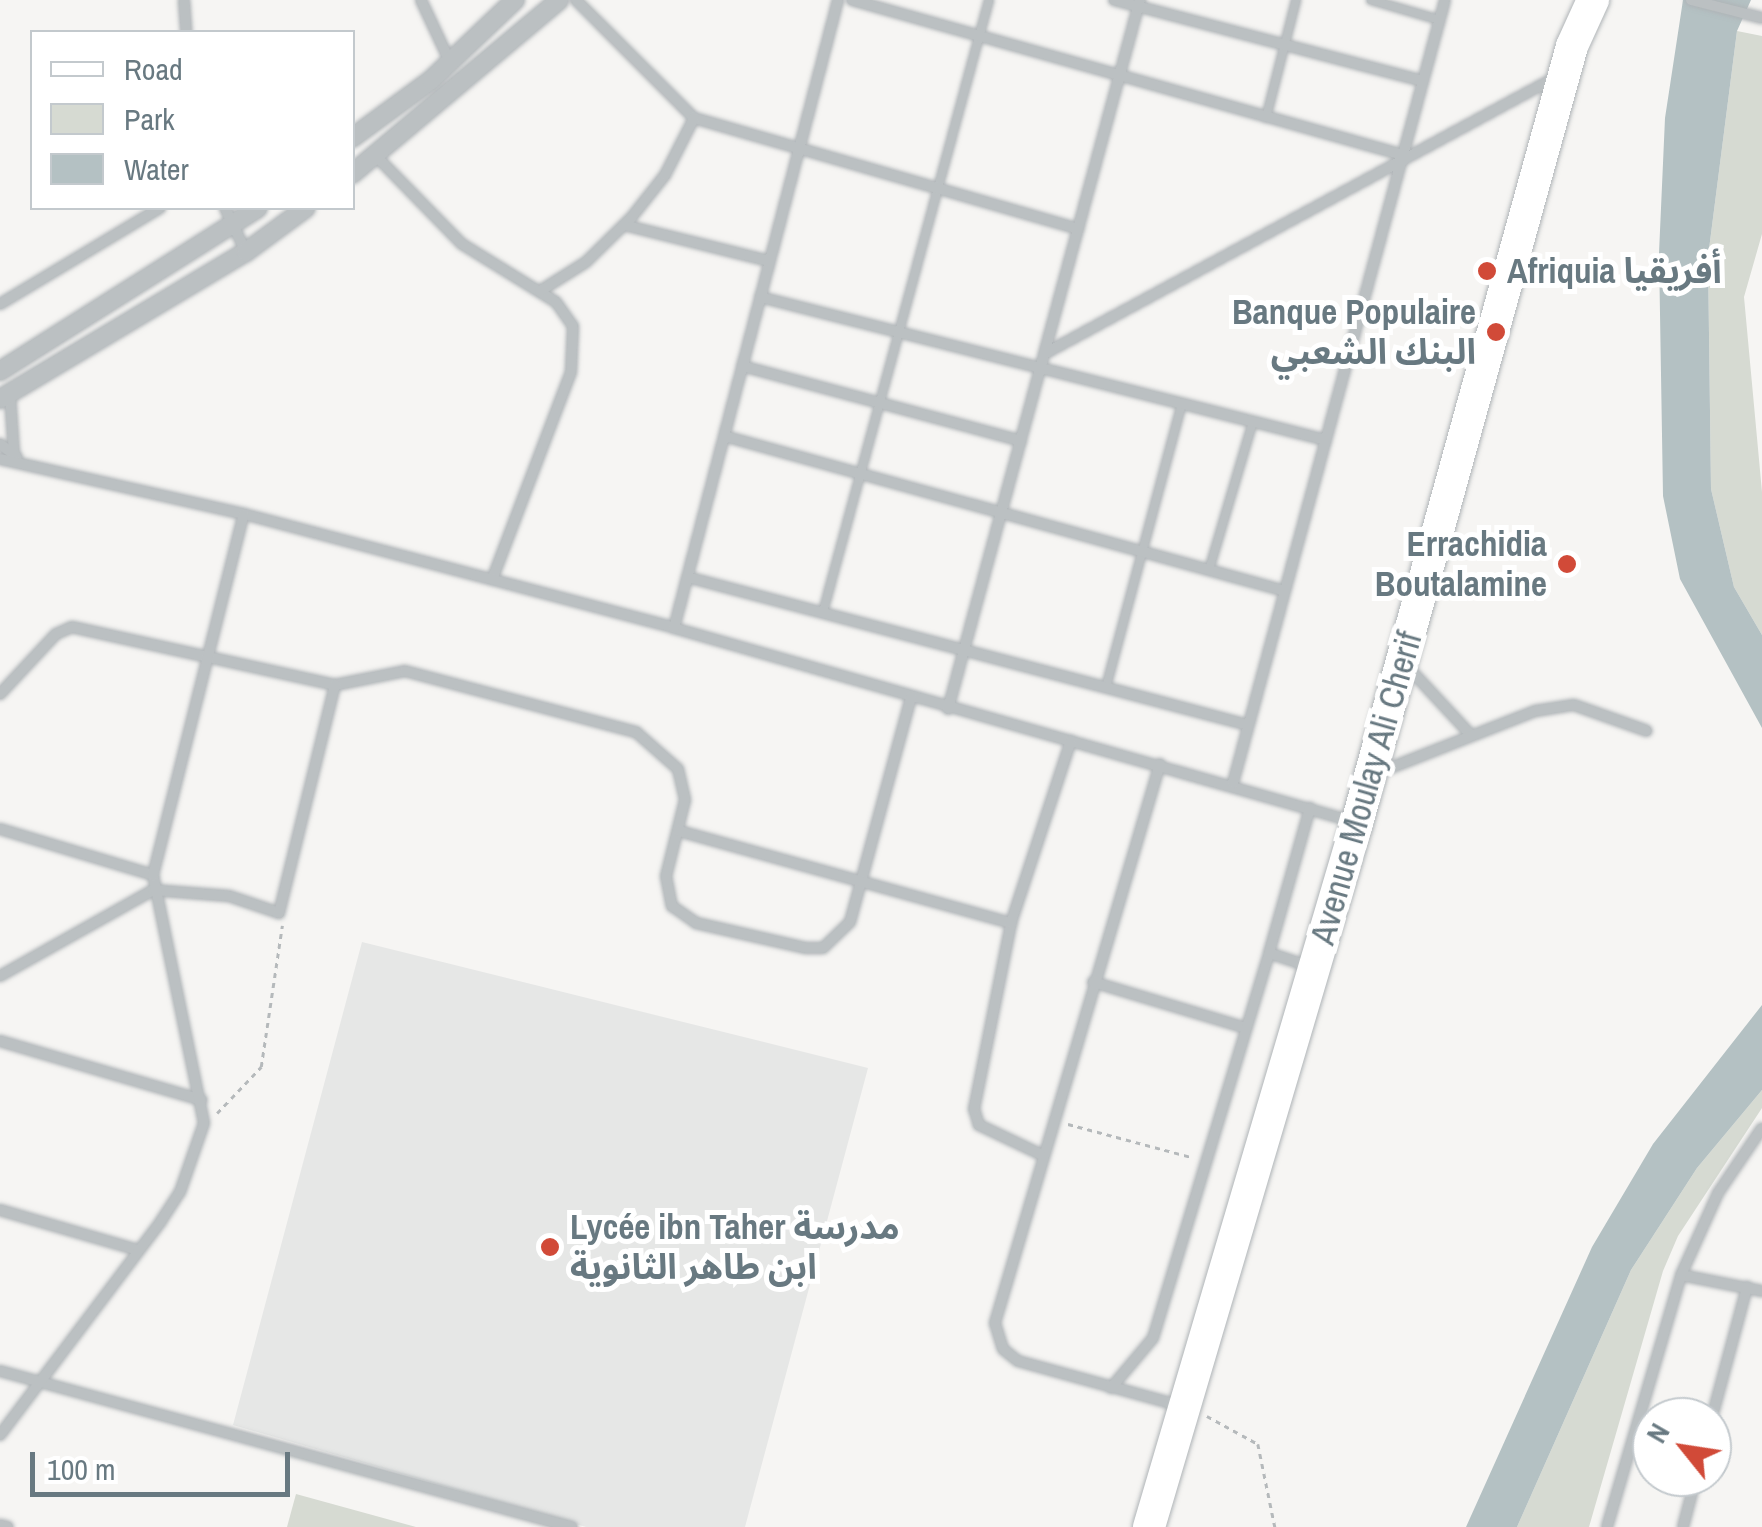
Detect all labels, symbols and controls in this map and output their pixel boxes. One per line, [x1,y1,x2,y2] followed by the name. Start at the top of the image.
[30,30,355,210] legend
[124,49,183,89] text: Road
[124,99,175,139] text: Park
[124,149,189,189] text: Water
[1507,250,1722,292] place label: Afriquia أفريقيا
[1476,260,1498,282] marker: Afriquia أفريقيا
[1232,291,1476,373] place label: Banque Populaire البنك الشعبي
[1485,321,1507,343] marker: Banque Populaire البنك الشعبي
[1375,523,1547,605] place label: Errachidia Boutalamine
[1556,553,1578,575] marker: Errachidia Boutalamine
[1301,626,1431,950] street label: Avenue Moulay Ali Cherif
[570,1206,900,1288] place label: Lycée ibn Taher مدرسة ابن طاهر الثانوية
[539,1236,561,1258] marker: Lycée ibn Taher مدرسة ابن طاهر الثانوية
[1632,1397,1732,1497] north arrow
[1637,1416,1678,1450] text: N
[35,1432,295,1494] scale bar
[47,1449,115,1489] text: 100 m

